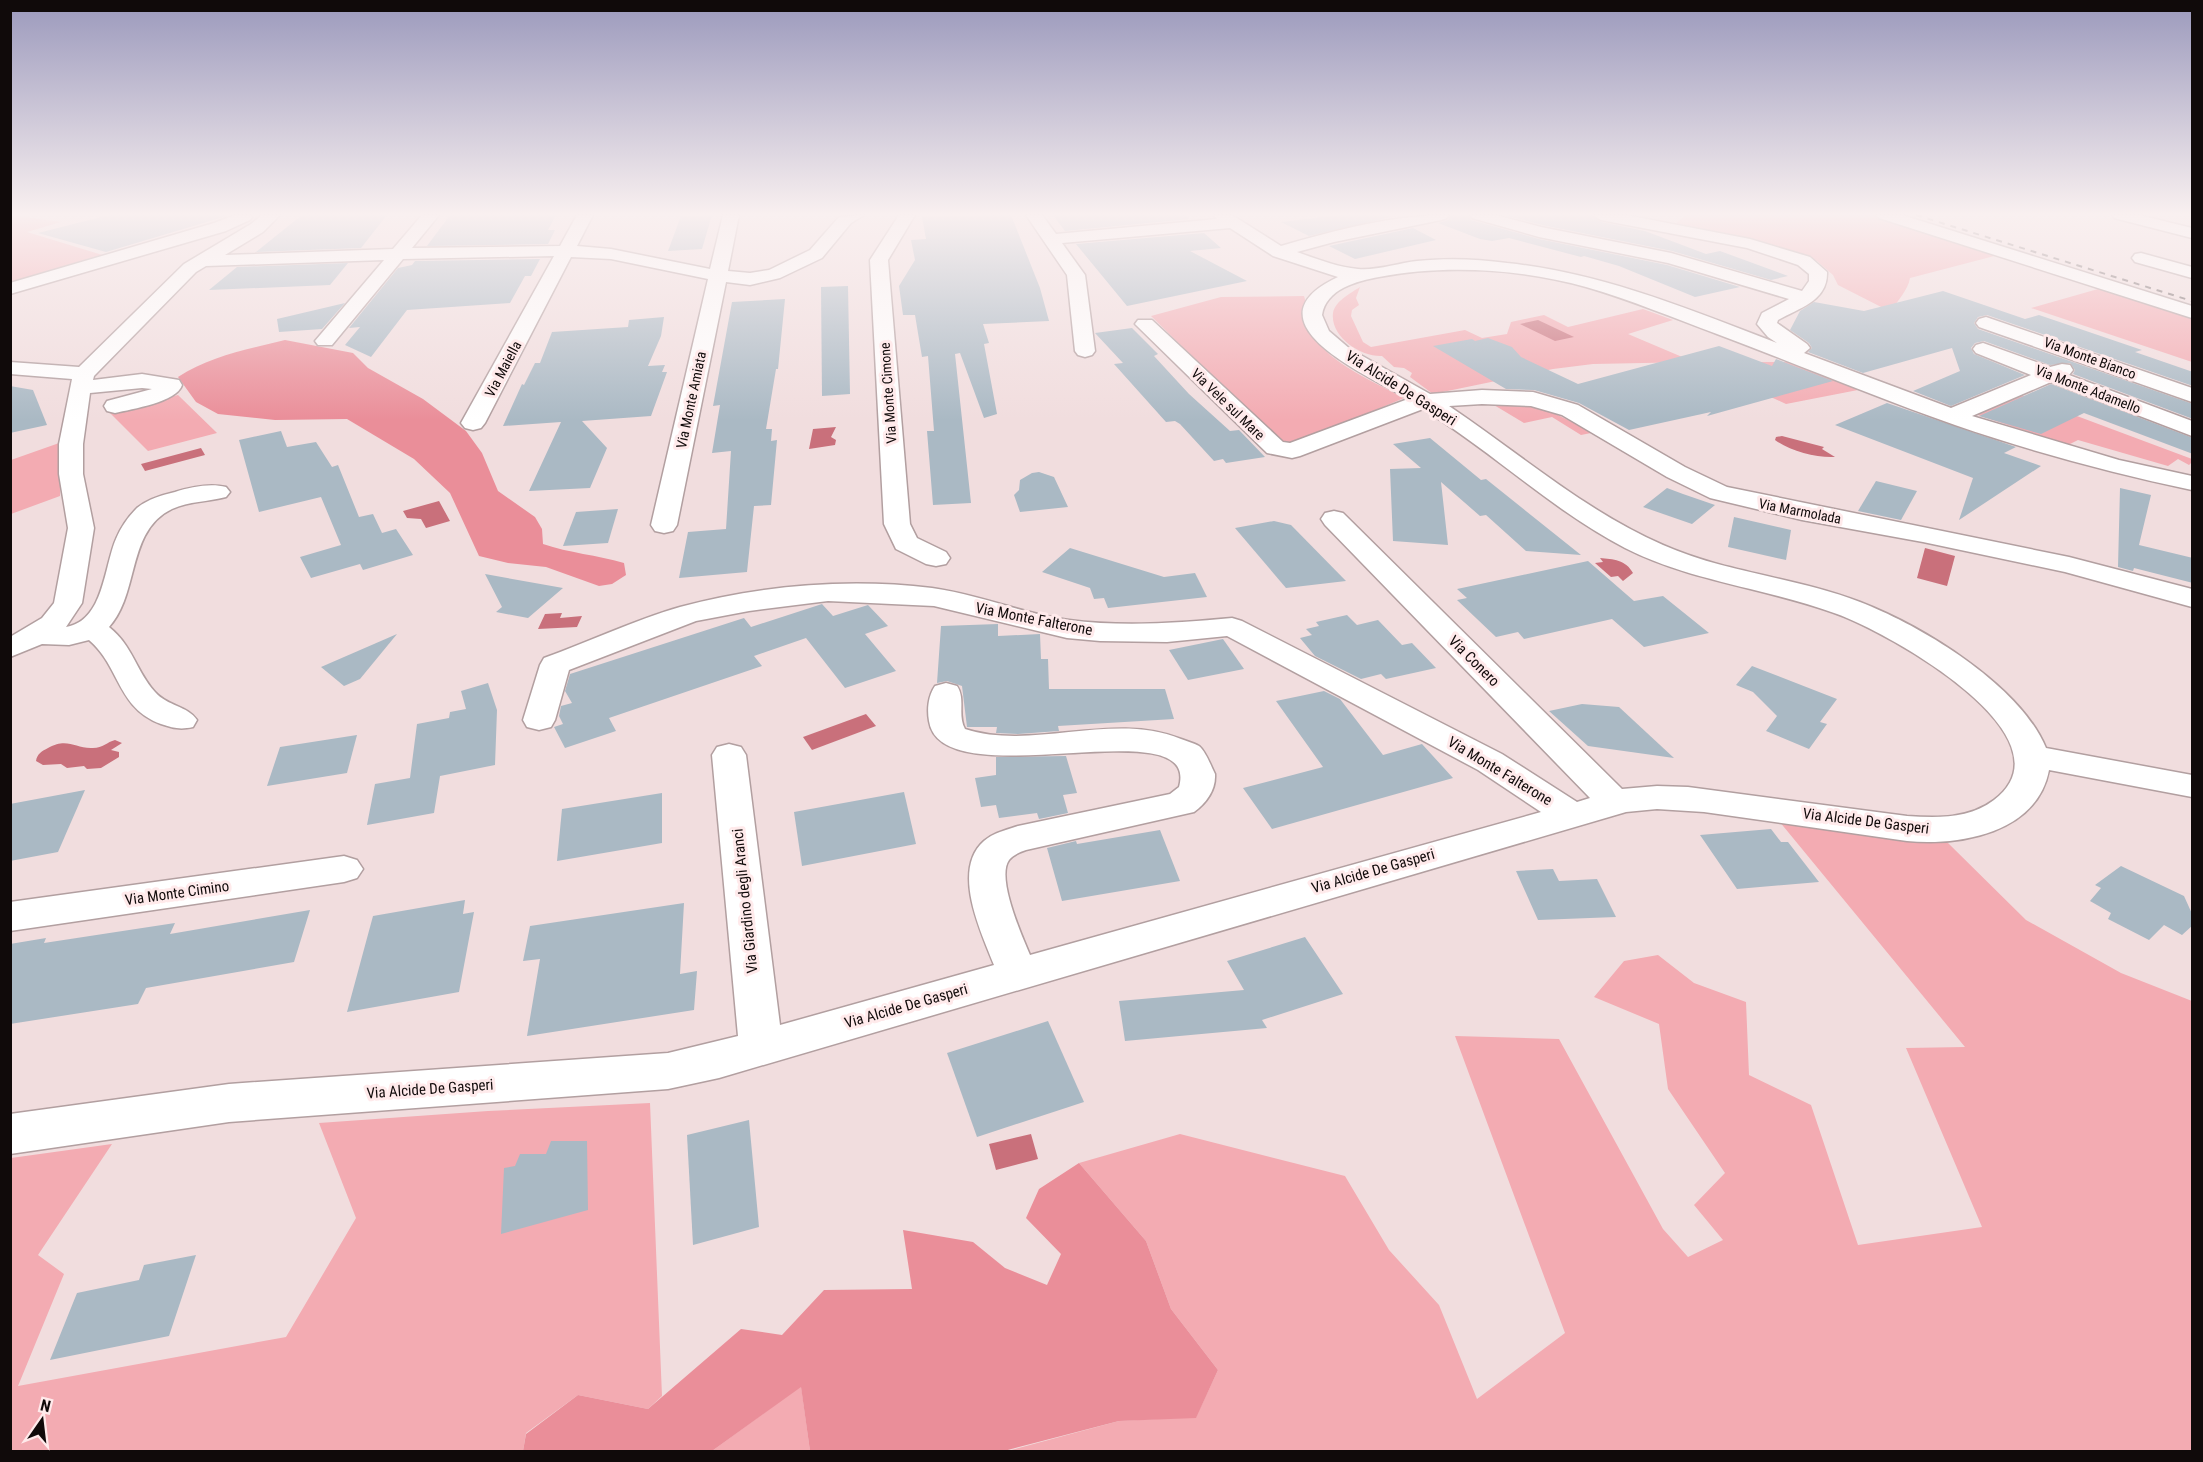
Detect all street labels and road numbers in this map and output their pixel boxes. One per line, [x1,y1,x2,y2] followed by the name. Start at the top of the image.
[2042,334,2138,382] street label: Via Monte Bianco
[482,338,524,400] street label: Via Maiella
[876,341,900,444] street label: Via Monte Cimone
[1342,347,1460,429] street label: Via Alcide De Gasperi
[673,350,709,450] street label: Via Monte Amiata
[2033,362,2143,416] street label: Via Monte Adamello
[1188,365,1268,443] street label: Via Vele sul Mare
[1757,495,1843,527] street label: Via Marmolada
[974,599,1094,639] street label: Via Monte Falterone
[1445,632,1503,690] street label: Via Conero
[1444,733,1556,809] street label: Via Monte Falterone
[1802,804,1930,838] street label: Via Alcide De Gasperi
[728,828,762,974] street label: Via Giardino degli Aranci
[1309,845,1437,897] street label: Via Alcide De Gasperi
[124,877,230,909] street label: Via Monte Cimino
[842,980,970,1032] street label: Via Alcide De Gasperi
[366,1076,494,1102] street label: Via Alcide De Gasperi

